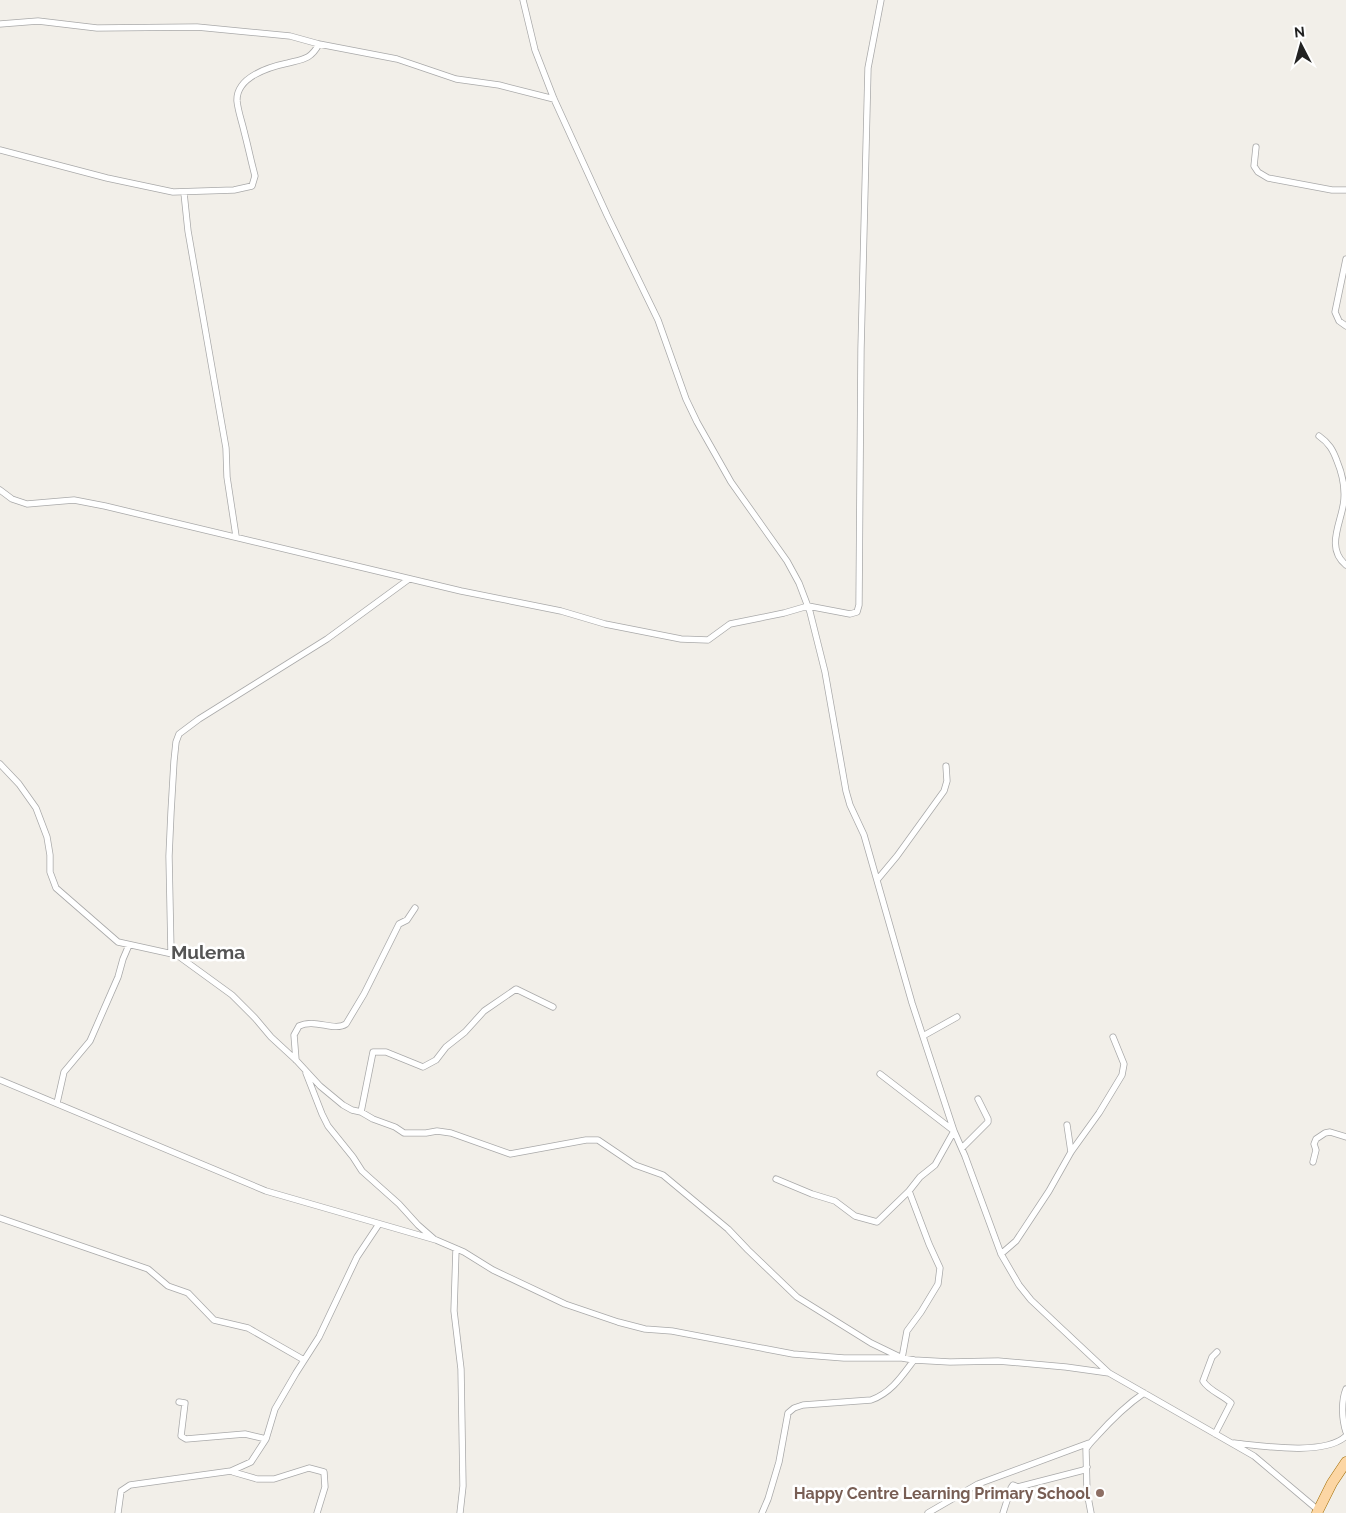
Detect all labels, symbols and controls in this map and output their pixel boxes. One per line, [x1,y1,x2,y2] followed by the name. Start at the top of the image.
[1276,20,1326,70] north arrow
[1293,24,1306,41] text: N
[171,941,245,963] district label: Mulema
[794,1484,1091,1503] place label: Happy Centre Learning Primary School
[1094,1487,1106,1499] marker: Happy Centre Learning Primary School

